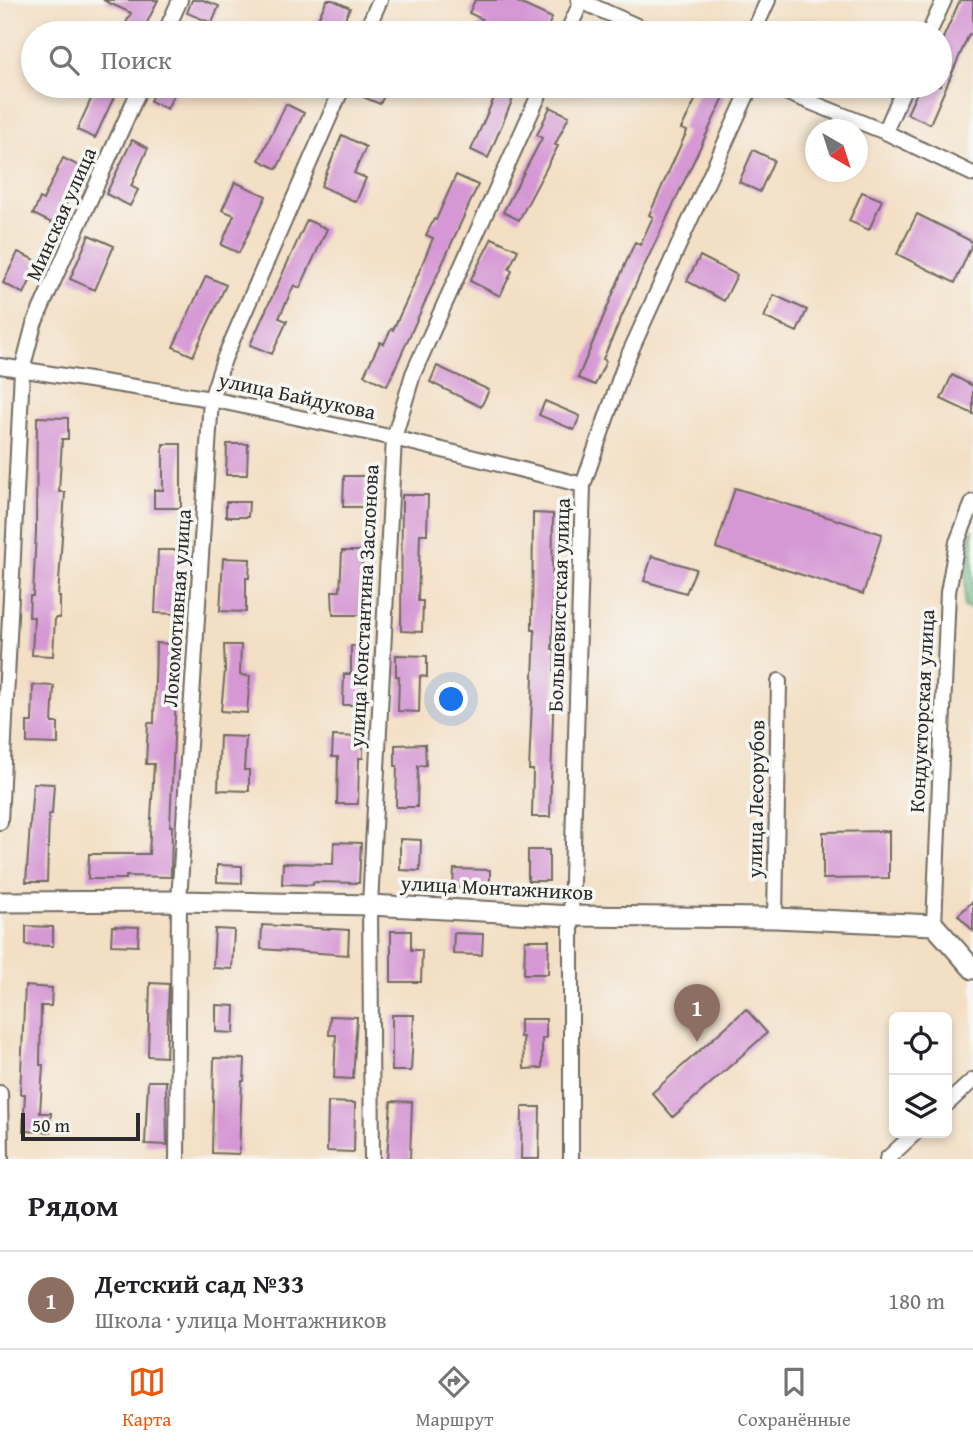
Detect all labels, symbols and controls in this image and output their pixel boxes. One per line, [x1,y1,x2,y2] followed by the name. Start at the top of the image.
[21,21,952,98] search box
[101,40,172,79] text: Поиск
[45,41,83,79] icon: search
[805,119,868,182] north arrow
[17,142,104,286] street label: Минская улица
[215,364,378,427] street label: улица Байдукова
[341,463,386,749] street label: улица Константина Заслонова
[539,497,578,713] street label: Большевистская улица
[154,508,199,708] street label: Локомотивная улица
[901,609,942,813] street label: Кондукторская улица
[434,682,468,716] your location
[739,720,772,879] street label: улица Лесорубов
[399,867,594,908] street label: улица Монтажников
[674,984,720,1042] pin: 1
[889,1012,952,1138] map controls
[889,1012,952,1075] button: locate
[889,1075,952,1138] button: layers
[21,1110,140,1142] scale bar
[32,1111,70,1139] text: 50 m
[28,1183,119,1227] text: Рядом
[95,1264,305,1303] text: Детский сад №33
[45,1284,57,1317] text: 1
[888,1284,945,1317] text: 180 m
[95,1303,387,1336] text: Школа · улица Монтажников
[122,1363,171,1433] tab: Карта
[416,1363,493,1433] tab: Маршрут
[738,1363,851,1433] tab: Сохранённые

